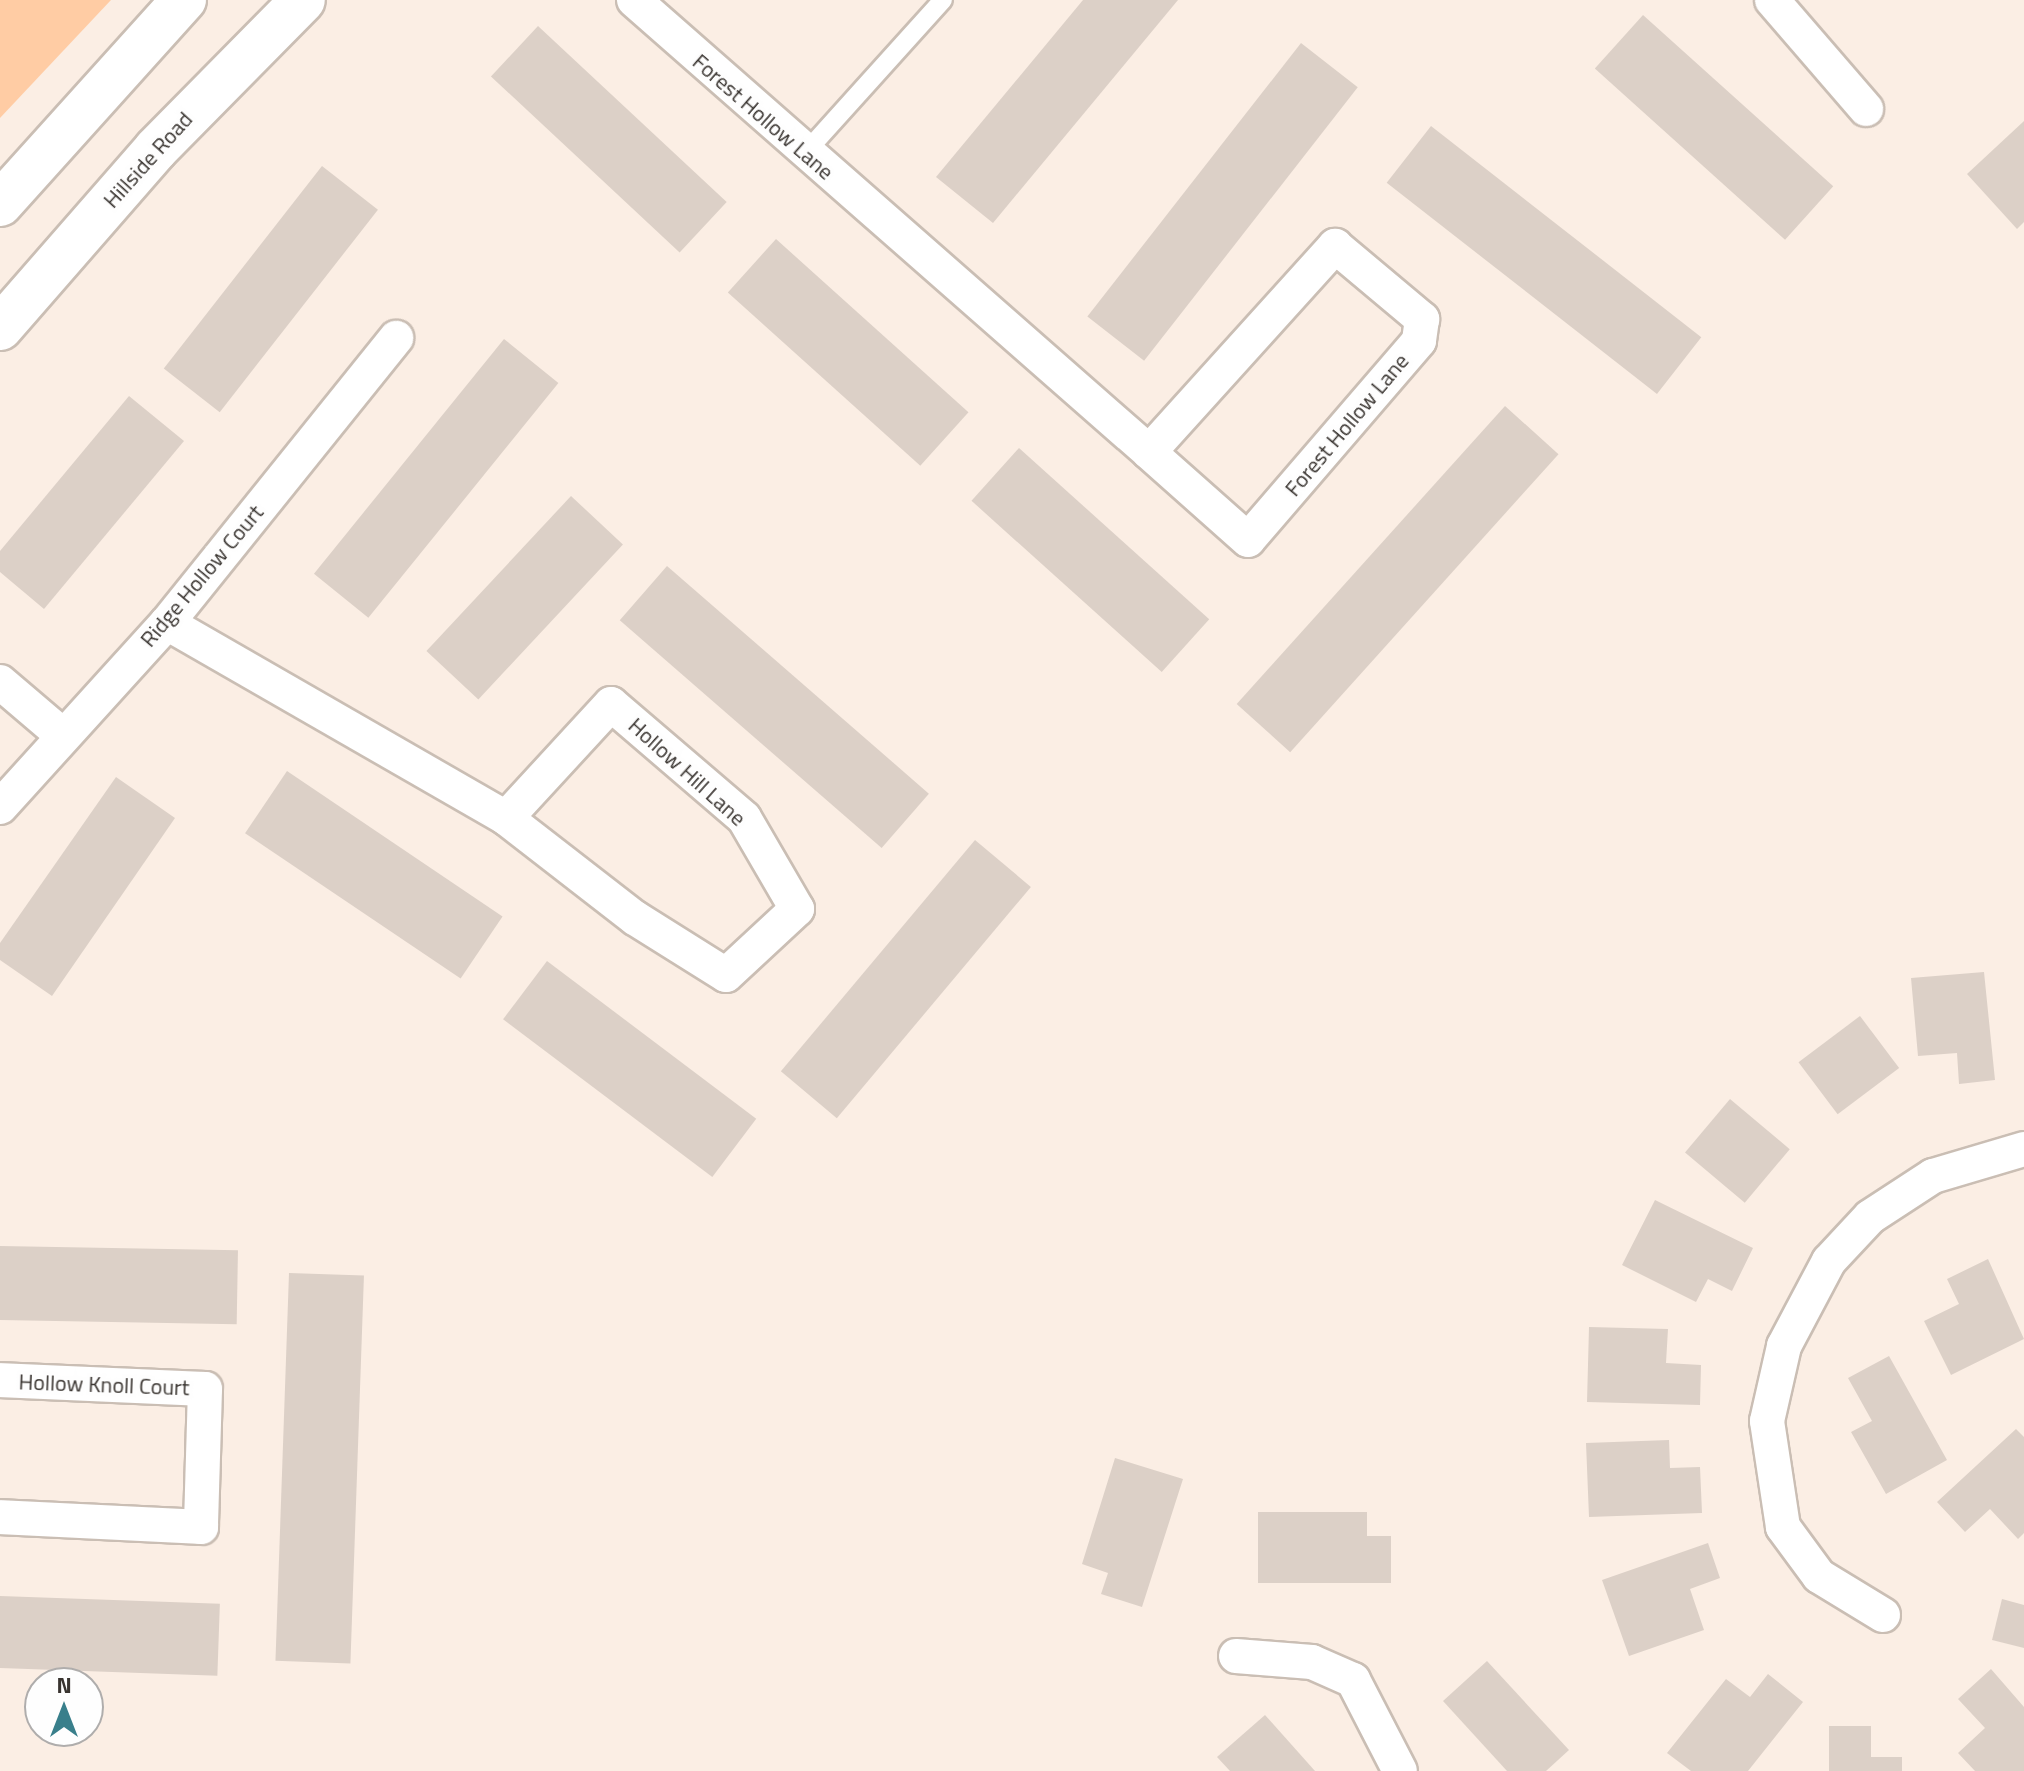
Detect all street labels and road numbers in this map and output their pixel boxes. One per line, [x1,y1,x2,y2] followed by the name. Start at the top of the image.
[687,49,839,185] street label: Forest Hollow Lane
[98,107,198,213] street label: Hillside Road
[1280,348,1414,502] street label: Forest Hollow Lane
[135,500,269,652] street label: Ridge Hollow Court
[623,712,751,832] street label: Hollow Hill Lane
[18,1369,190,1401] street label: Hollow Knoll Court

